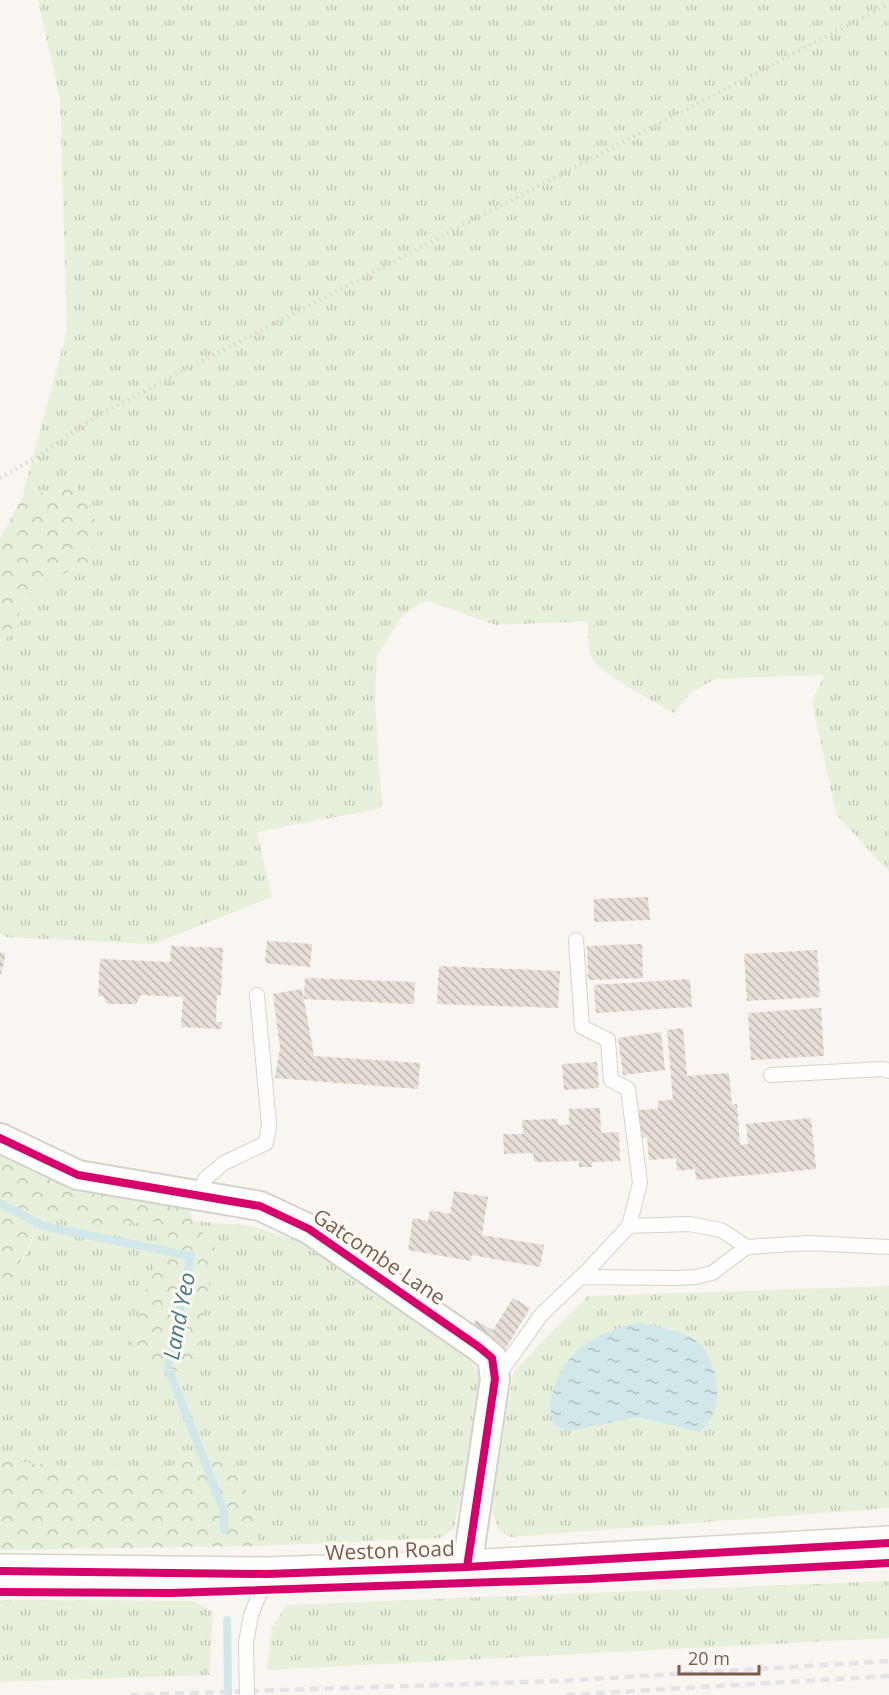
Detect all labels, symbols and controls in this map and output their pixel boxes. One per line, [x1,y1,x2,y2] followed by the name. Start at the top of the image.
[308,1202,451,1311] street label: Gatcombe Lane
[155,1269,201,1362] water label: Land Yeo
[325,1534,455,1566] street label: Weston Road
[679,1638,758,1676] scale bar
[688,1646,730,1670] text: 20 m

